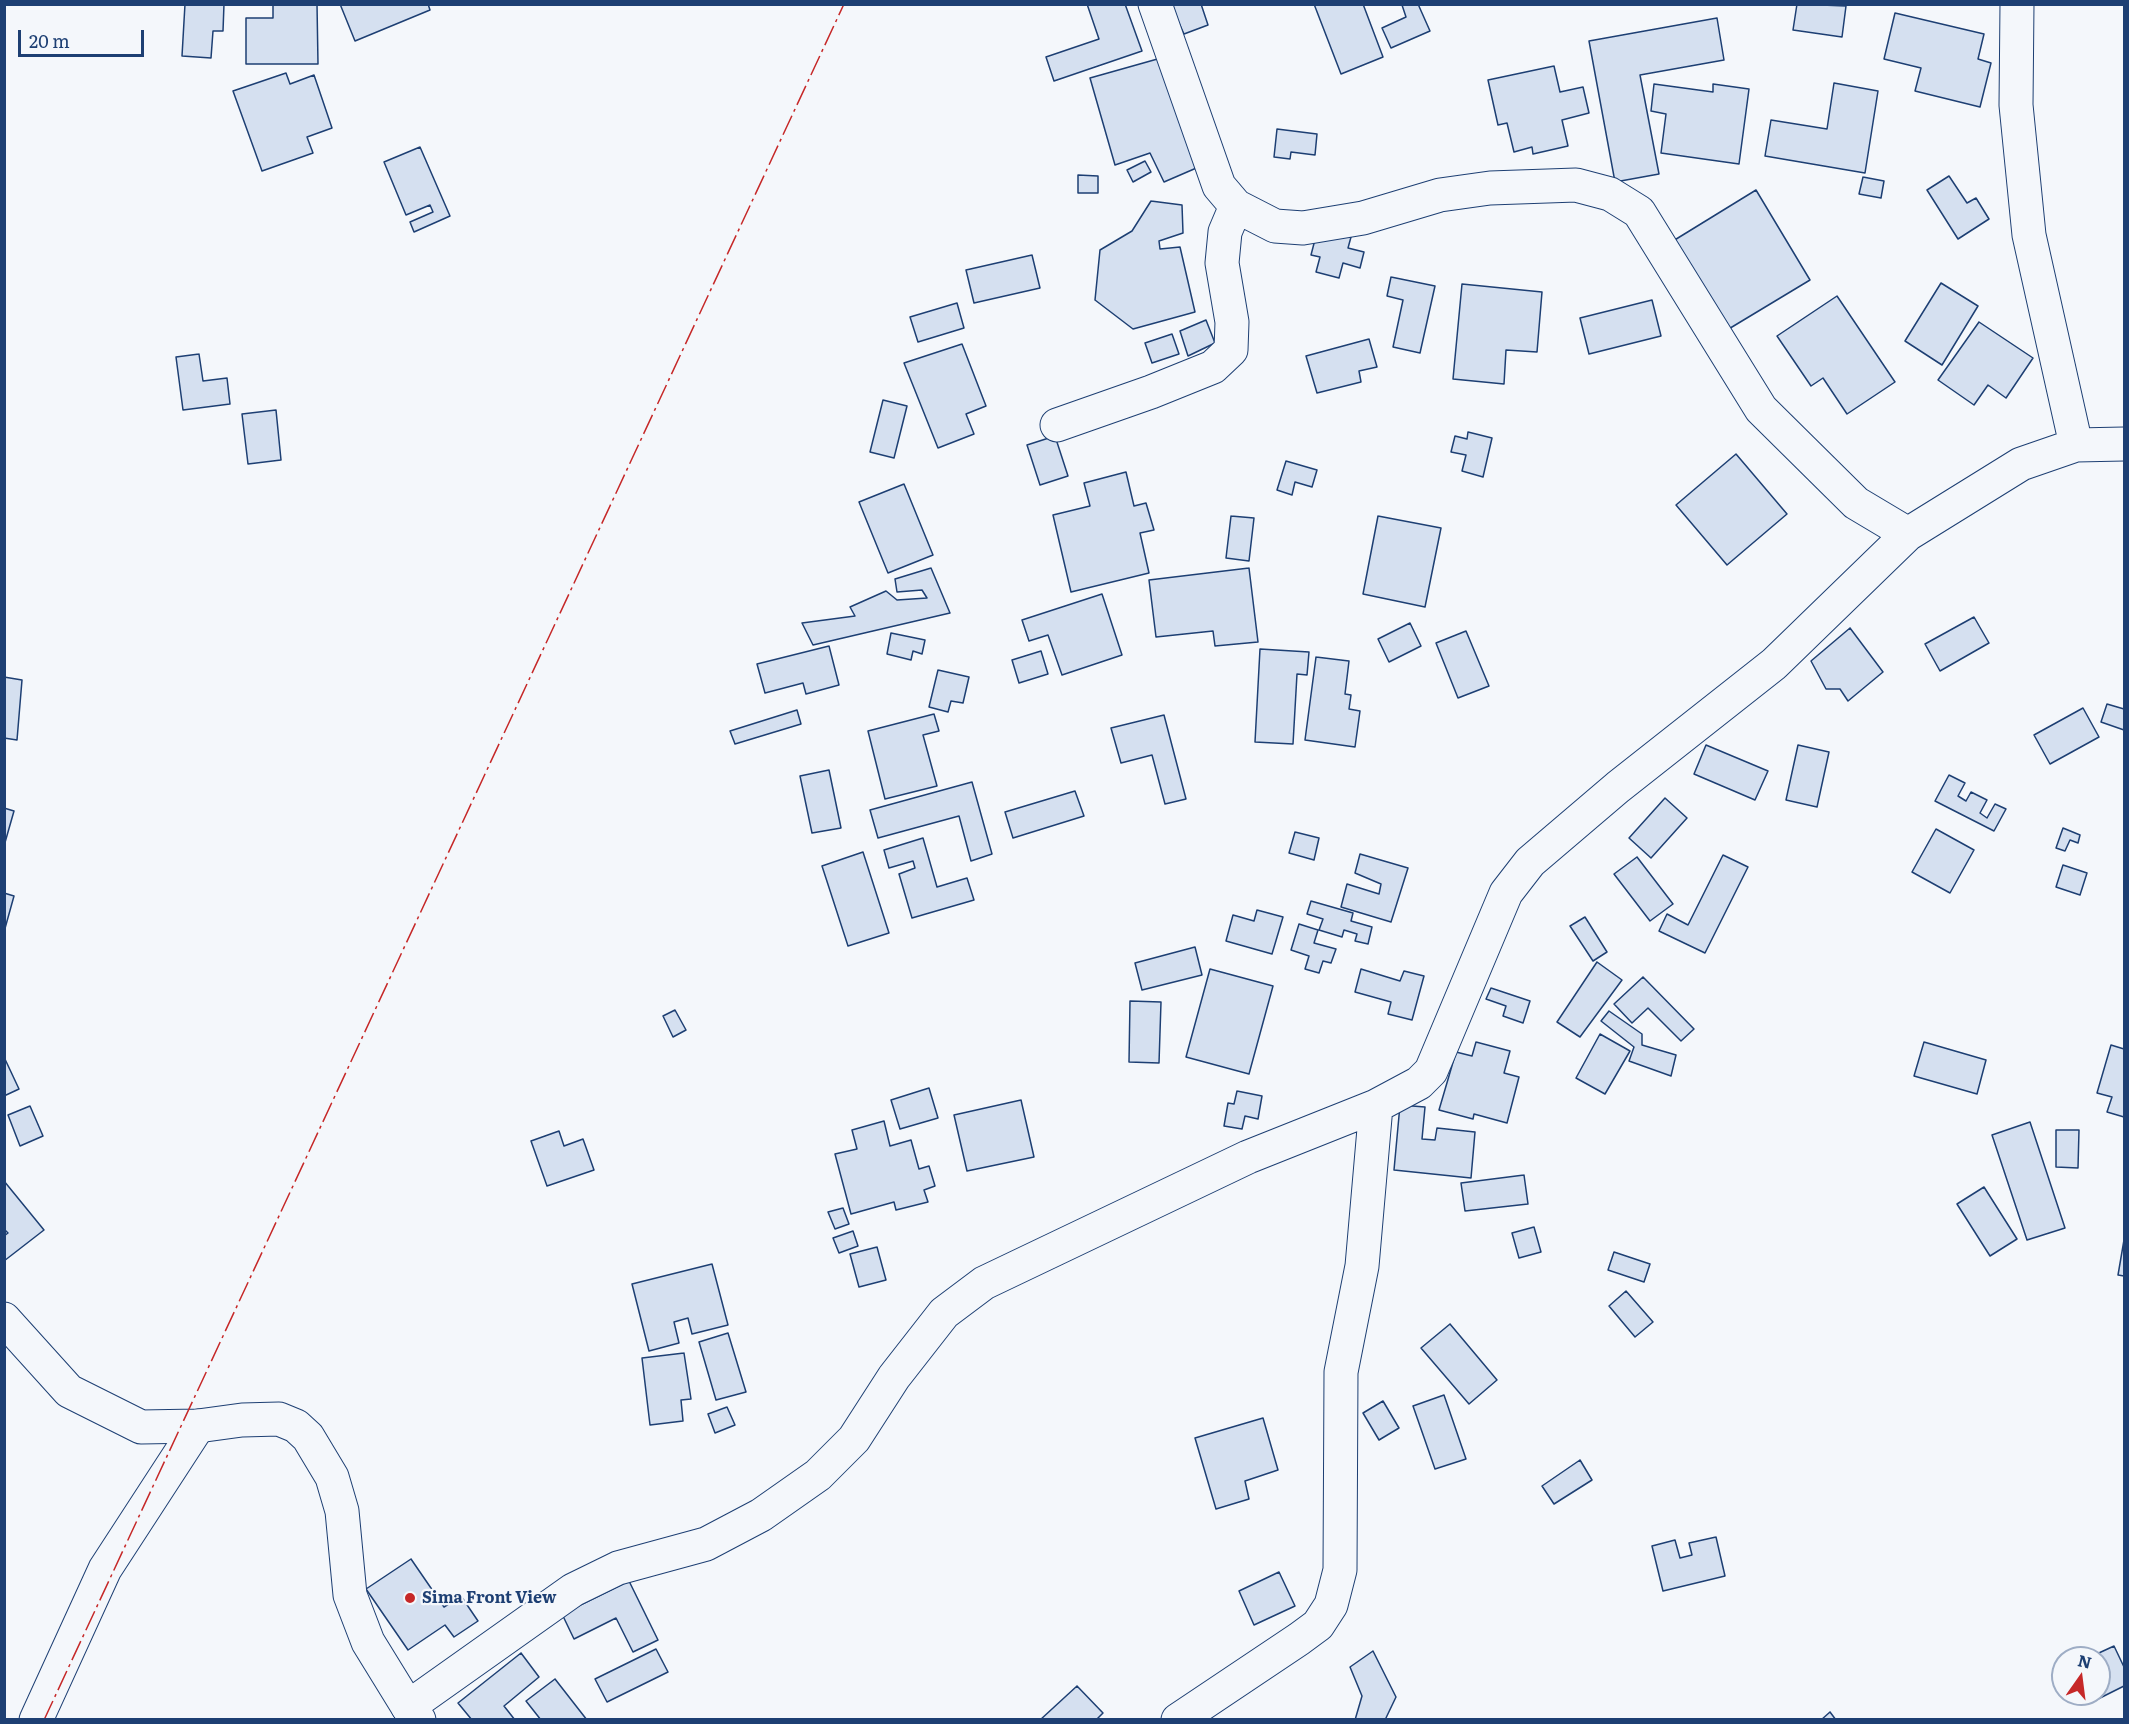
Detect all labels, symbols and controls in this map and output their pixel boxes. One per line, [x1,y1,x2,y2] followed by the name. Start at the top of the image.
[21,18,147,56] scale bar
[29,27,70,54] text: 20 m
[422,1588,556,1608] place label: Sima Front View
[403,1591,417,1605] marker: Sima Front View
[2051,1646,2111,1706] north arrow
[2075,1647,2094,1674] text: N

